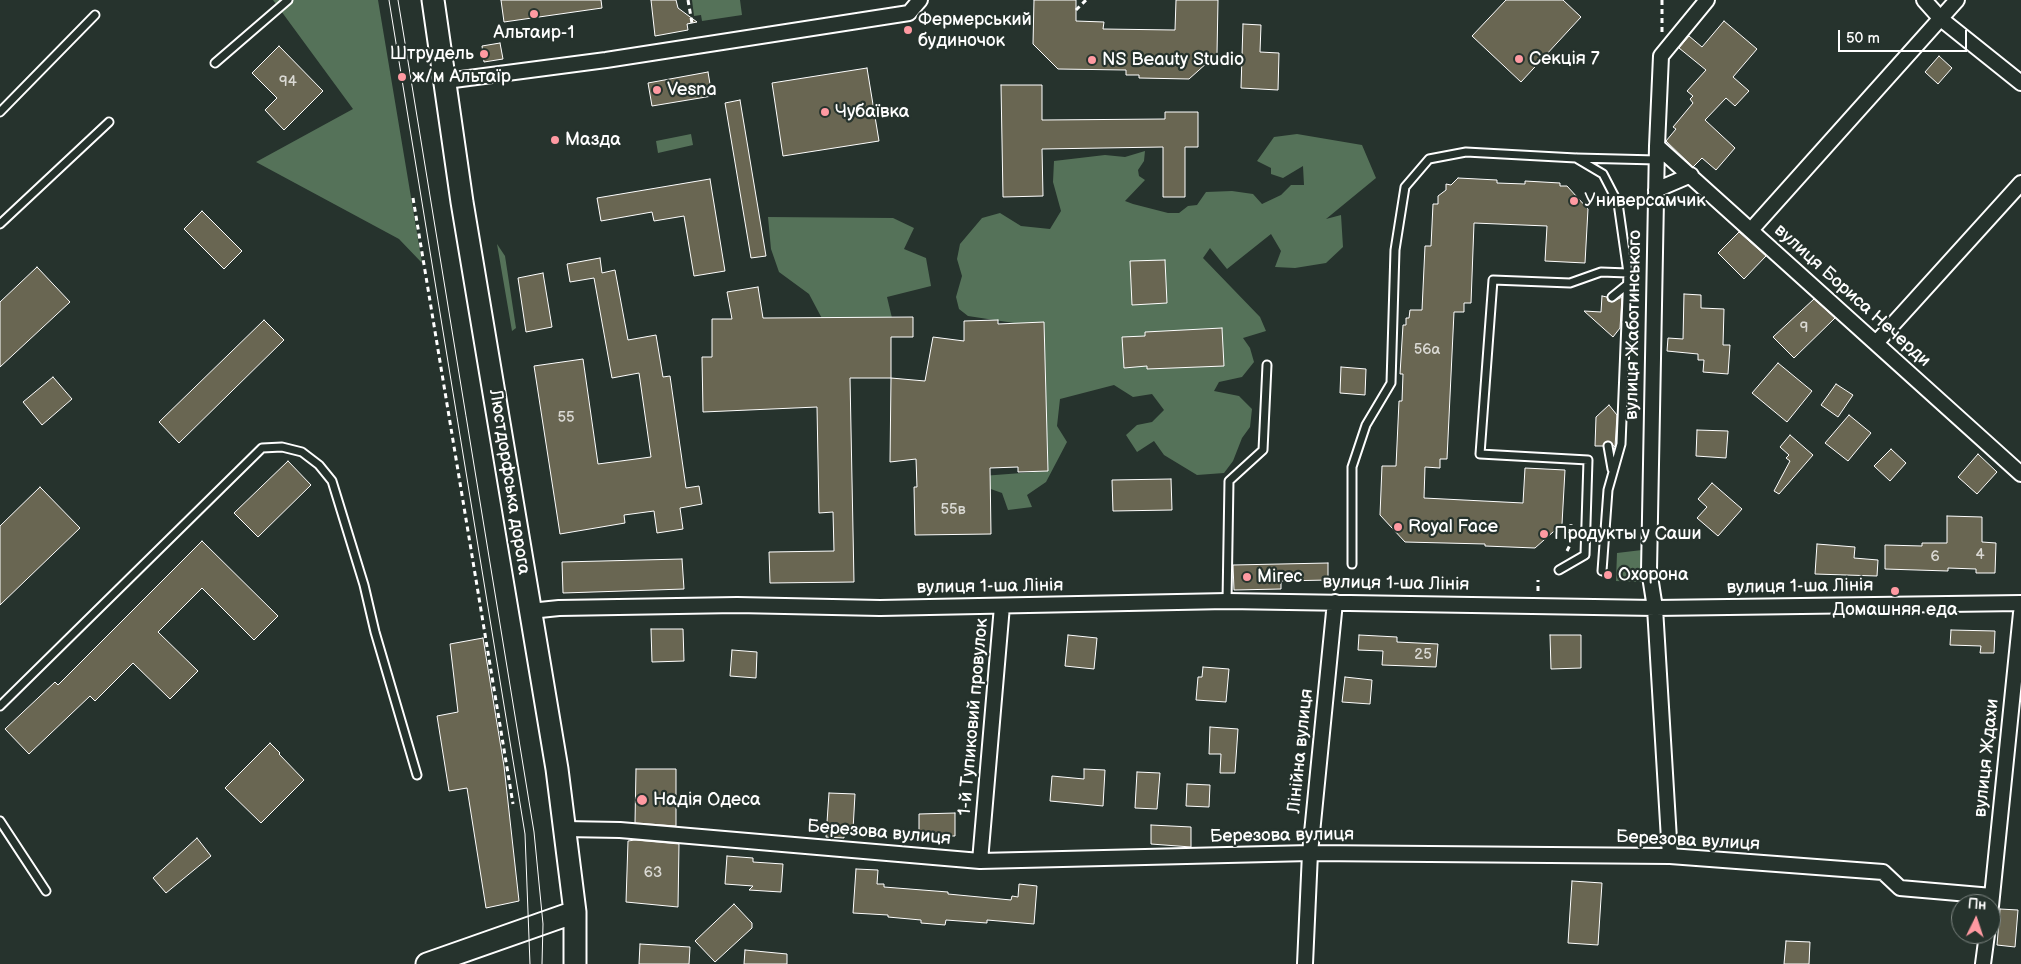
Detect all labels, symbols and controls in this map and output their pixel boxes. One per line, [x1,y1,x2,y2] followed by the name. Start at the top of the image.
[528,8,540,20] marker: Альтаир-1
[918,9,1032,52] place label: Фермерський будиночок
[1841,20,1970,52] scale bar
[494,22,574,44] place label: Альтаир-1
[902,24,914,36] marker: Фермерський будиночок
[1846,29,1880,48] text: 50 m
[390,43,474,65] place label: Штрудель
[478,48,490,60] marker: Штрудель
[1529,48,1600,70] place label: Секція 7
[1102,49,1244,71] place label: NS Beauty Studio
[1513,53,1525,65] marker: Секція 7
[1086,54,1098,66] marker: NS Beauty Studio
[412,66,511,88] place label: ж/м Альтаїр
[396,71,408,83] marker: ж/м Альтаїр
[279,73,297,91] house number: 94
[667,79,717,101] place label: Vesna
[651,84,663,96] marker: Vesna
[835,101,909,123] place label: Чубаївка
[819,106,831,118] marker: Чубаївка
[565,129,621,151] place label: Мазда
[549,134,561,146] marker: Мазда
[1584,190,1706,212] place label: Универсамчик
[1568,195,1580,207] marker: Универсамчик
[1769,220,1935,372] street label: вулиця Бориса Нечерди
[1622,230,1646,420] street label: вулиця Жаботинського
[1800,319,1808,337] house number: 9
[1414,341,1440,359] house number: 56а
[484,388,534,576] street label: Люстдорфська дорога
[557,409,575,427] house number: 55
[940,501,966,519] house number: 55в
[1408,516,1498,538] place label: Royal Face
[1392,521,1404,533] marker: Royal Face
[1554,523,1701,545] place label: Продукты у Саши
[1538,528,1550,540] marker: Продукты у Саши
[1975,546,1985,564] house number: 4
[1930,548,1940,566] house number: 6
[1618,564,1689,586] place label: Охорона
[1257,566,1302,588] place label: Мігес
[1602,569,1614,581] marker: Охорона
[1241,571,1253,583] marker: Мігес
[1322,572,1470,596] street label: вулиця 1-ша Лінія
[916,575,1064,599] street label: вулиця 1-ша Лінія
[1726,575,1874,599] street label: вулиця 1-ша Лінія
[1889,585,1901,597] marker: Домашняя еда
[1832,599,1958,621] place label: Домашняя еда
[955,617,993,817] street label: 1-й Тупиковий провулок
[1414,646,1432,664] house number: 25
[1284,688,1318,814] street label: Лінійна вулиця
[1970,698,2004,818] street label: вулиця Ждахи
[653,789,761,811] place label: Надія Одеса
[635,793,649,807] marker: Надія Одеса
[806,816,952,850] street label: Березова вулиця
[1210,824,1354,848] street label: Березова вулиця
[1615,826,1761,856] street label: Березова вулиця
[644,864,662,882] house number: 63
[1951,894,2001,944] north arrow
[1967,895,1987,914] text: Пн

